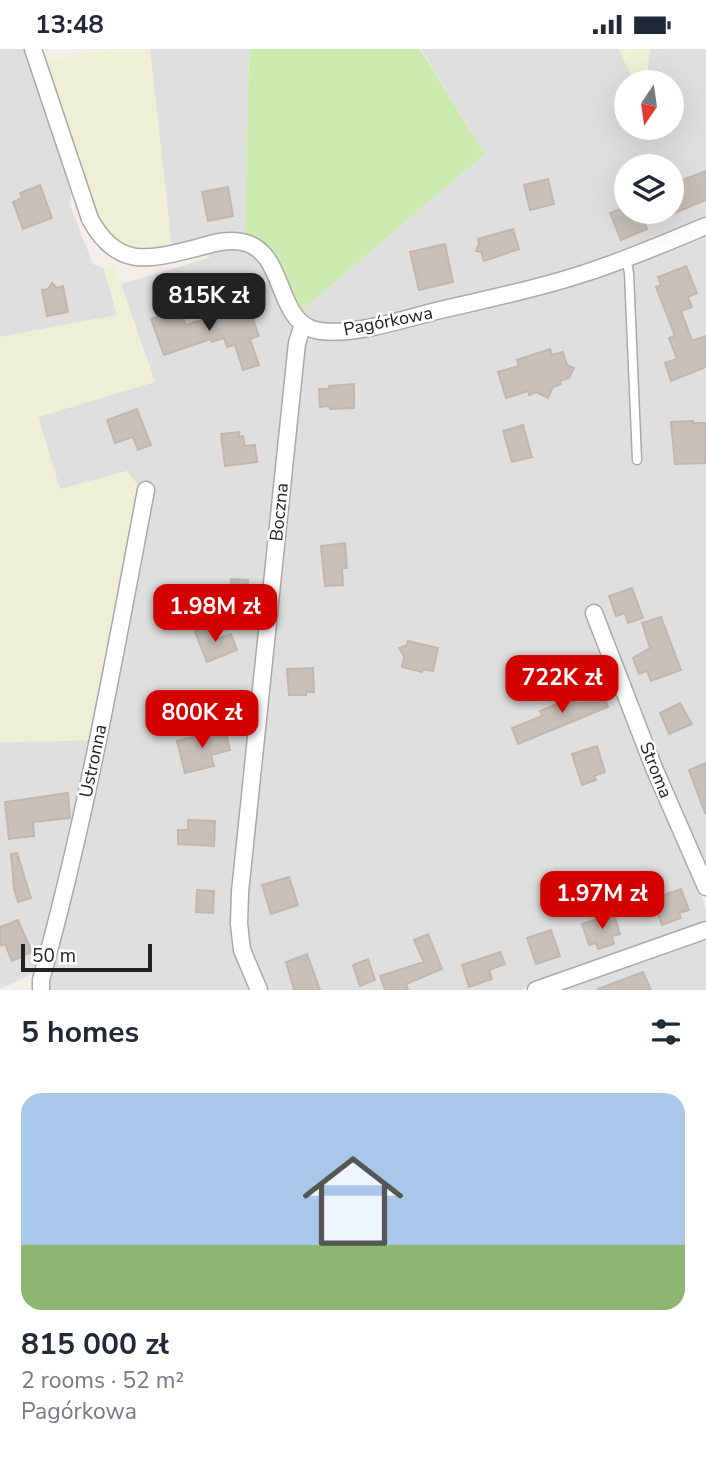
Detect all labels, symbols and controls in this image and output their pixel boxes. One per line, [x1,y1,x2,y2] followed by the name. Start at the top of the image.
[35,7,104,42] text: 13:48
[614,70,684,140] north arrow
[614,70,684,224] map controls
[614,154,684,224] button: layers
[144,273,274,333] pin: 815K zł
[168,280,250,311] text: 815K zł
[341,301,435,341] street label: Pagórkowa
[264,482,294,542] street label: Boczna
[143,585,287,644] pin: 1.98M zł
[169,591,261,622] text: 1.98M zł
[497,655,627,715] pin: 722K zł
[521,662,603,693] text: 722K zł
[137,691,267,750] pin: 800K zł
[161,697,243,728] text: 800K zł
[74,722,112,800] street label: Ustronna
[634,738,678,802] street label: Stroma
[530,871,674,931] pin: 1.97M zł
[556,878,648,909] text: 1.97M zł
[21,941,152,973] scale bar
[32,943,76,969] text: 50 m
[21,1012,139,1053] text: 5 homes
[647,1013,685,1051] icon: filters
[290,1138,416,1264] icon: home
[21,1324,169,1365] text: 815 000 zł
[21,1365,184,1396] text: 2 rooms · 52 m²
[21,1396,137,1427] text: Pagórkowa

